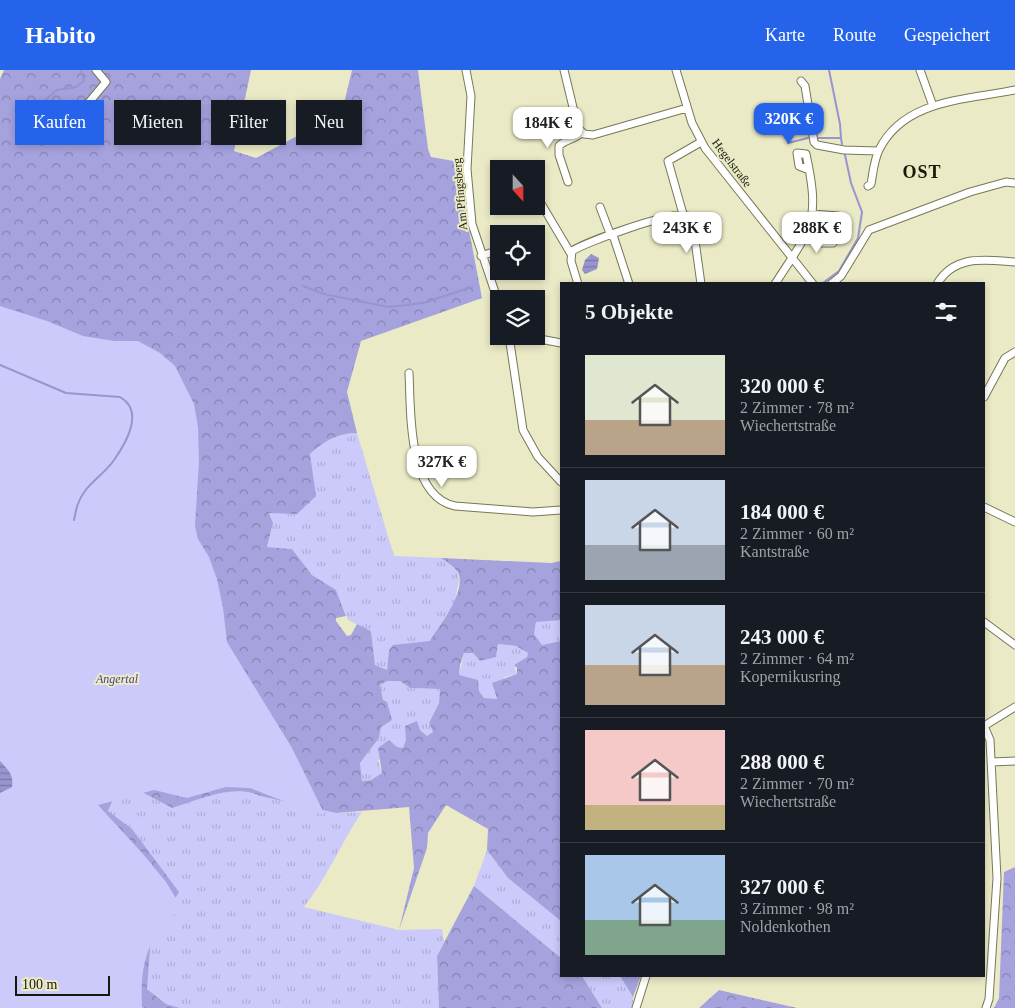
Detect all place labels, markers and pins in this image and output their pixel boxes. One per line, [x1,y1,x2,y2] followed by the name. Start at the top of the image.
[748,102,830,145] pin: 320K €
[507,106,589,149] pin: 184K €
[646,212,728,254] pin: 243K €
[776,212,858,254] pin: 288K €
[401,446,483,488] pin: 327K €

